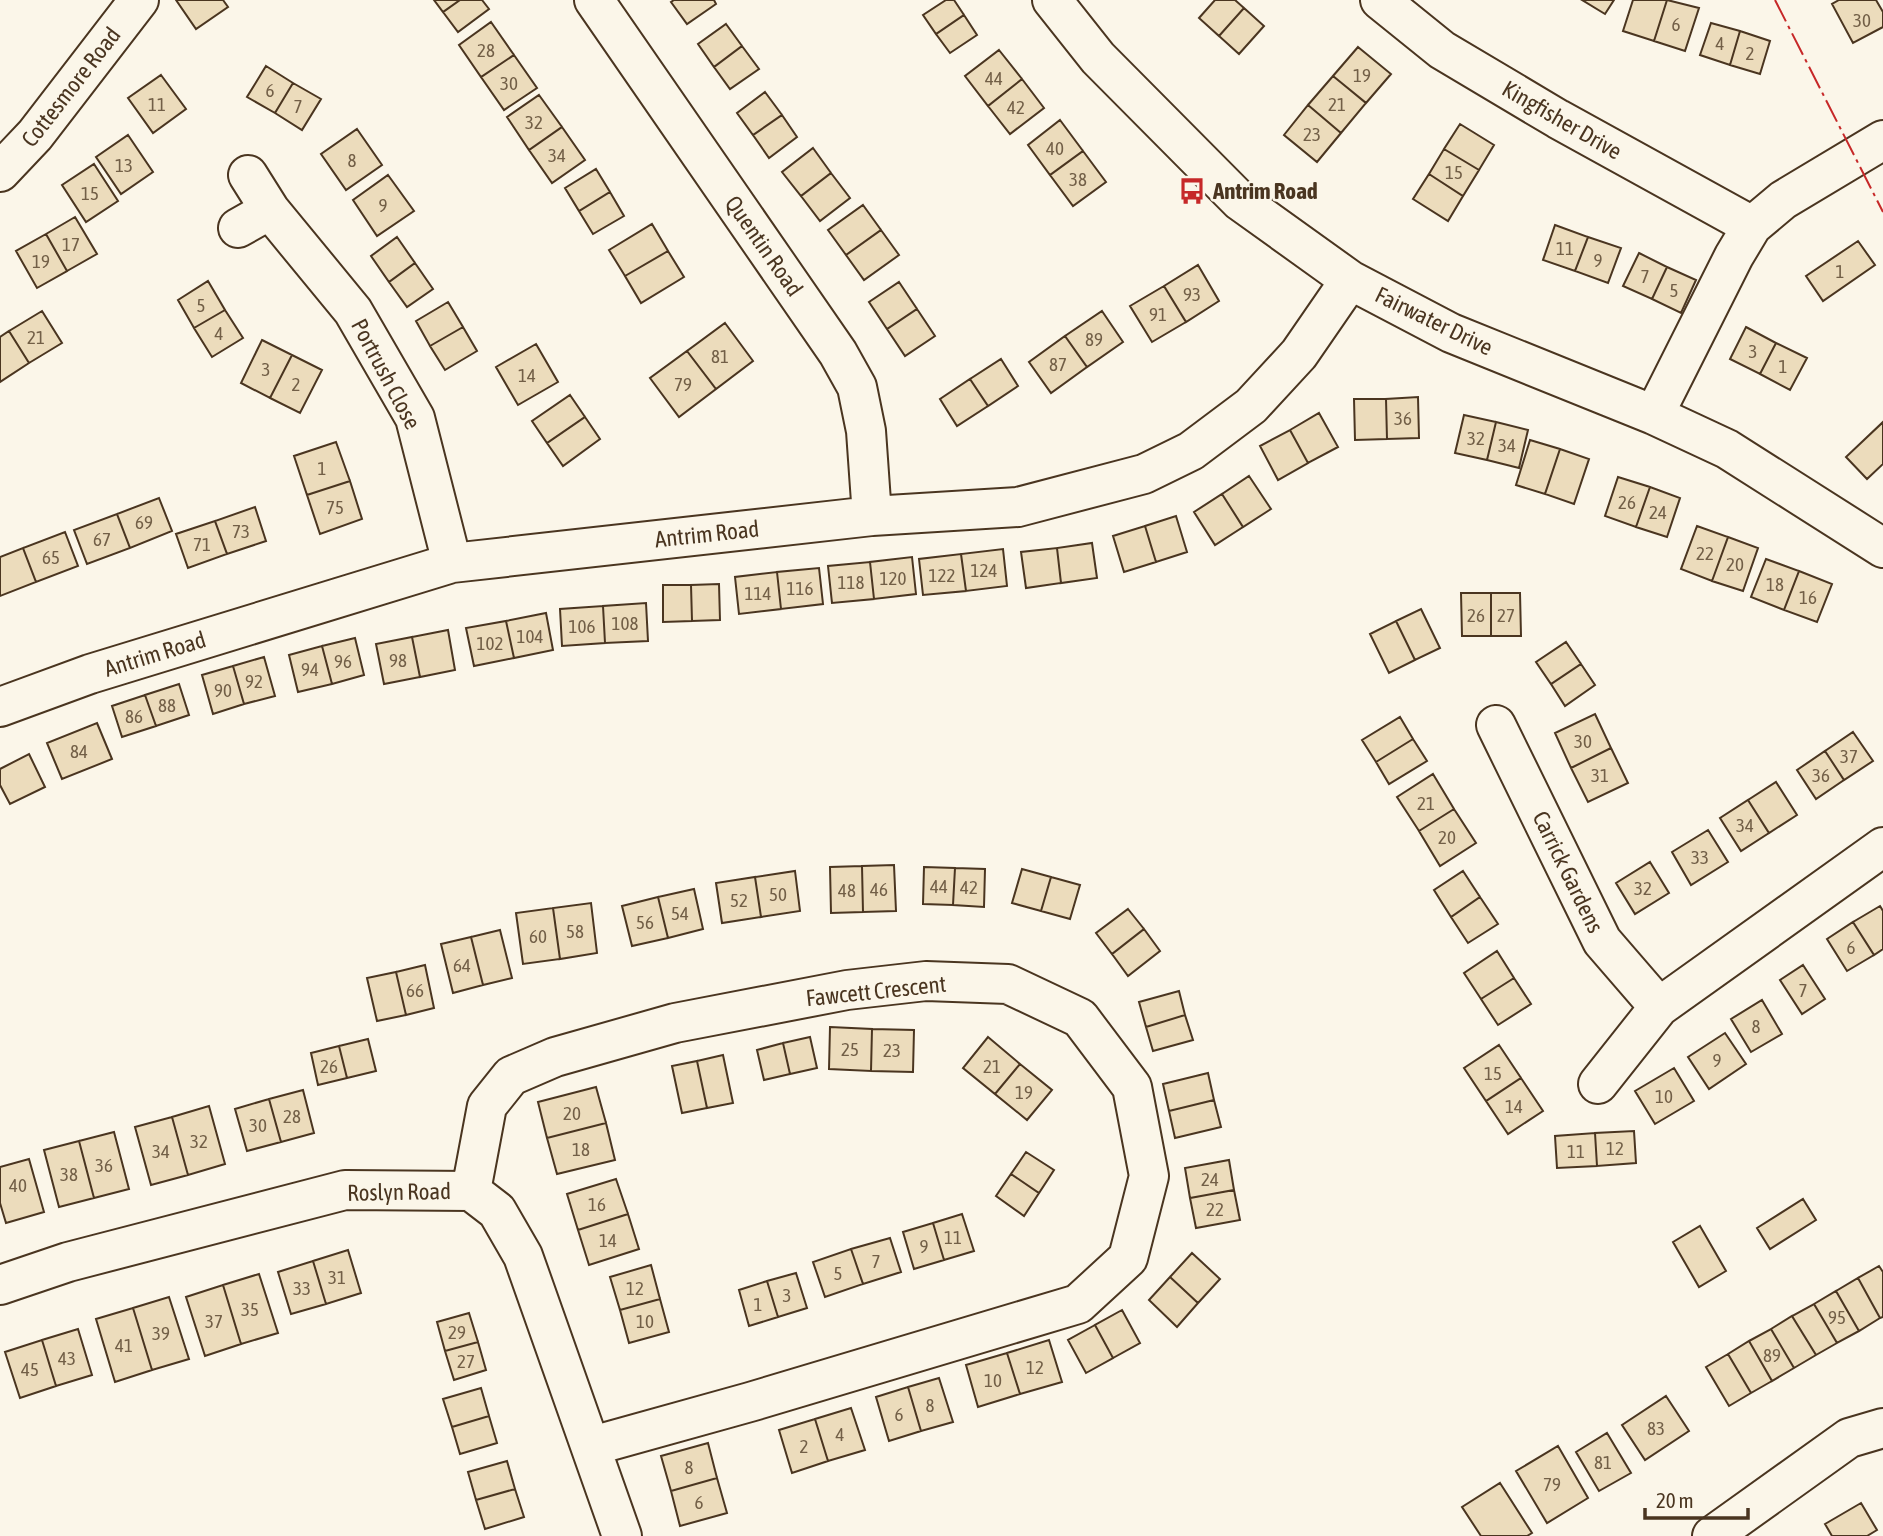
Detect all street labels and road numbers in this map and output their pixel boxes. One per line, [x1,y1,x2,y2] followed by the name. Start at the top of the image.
[16,22,126,152] street label: Cottesmore Road
[1498,75,1626,165] street label: Kingfisher Drive
[720,191,808,301] street label: Quentin Road
[1371,281,1497,361] street label: Fairwater Drive
[346,315,426,433] street label: Portrush Close
[654,516,760,552] street label: Antrim Road
[101,626,209,682] street label: Antrim Road
[1527,807,1609,937] street label: Carrick Gardens
[805,971,947,1011] street label: Fawcett Crescent
[347,1178,451,1206] street label: Roslyn Road

